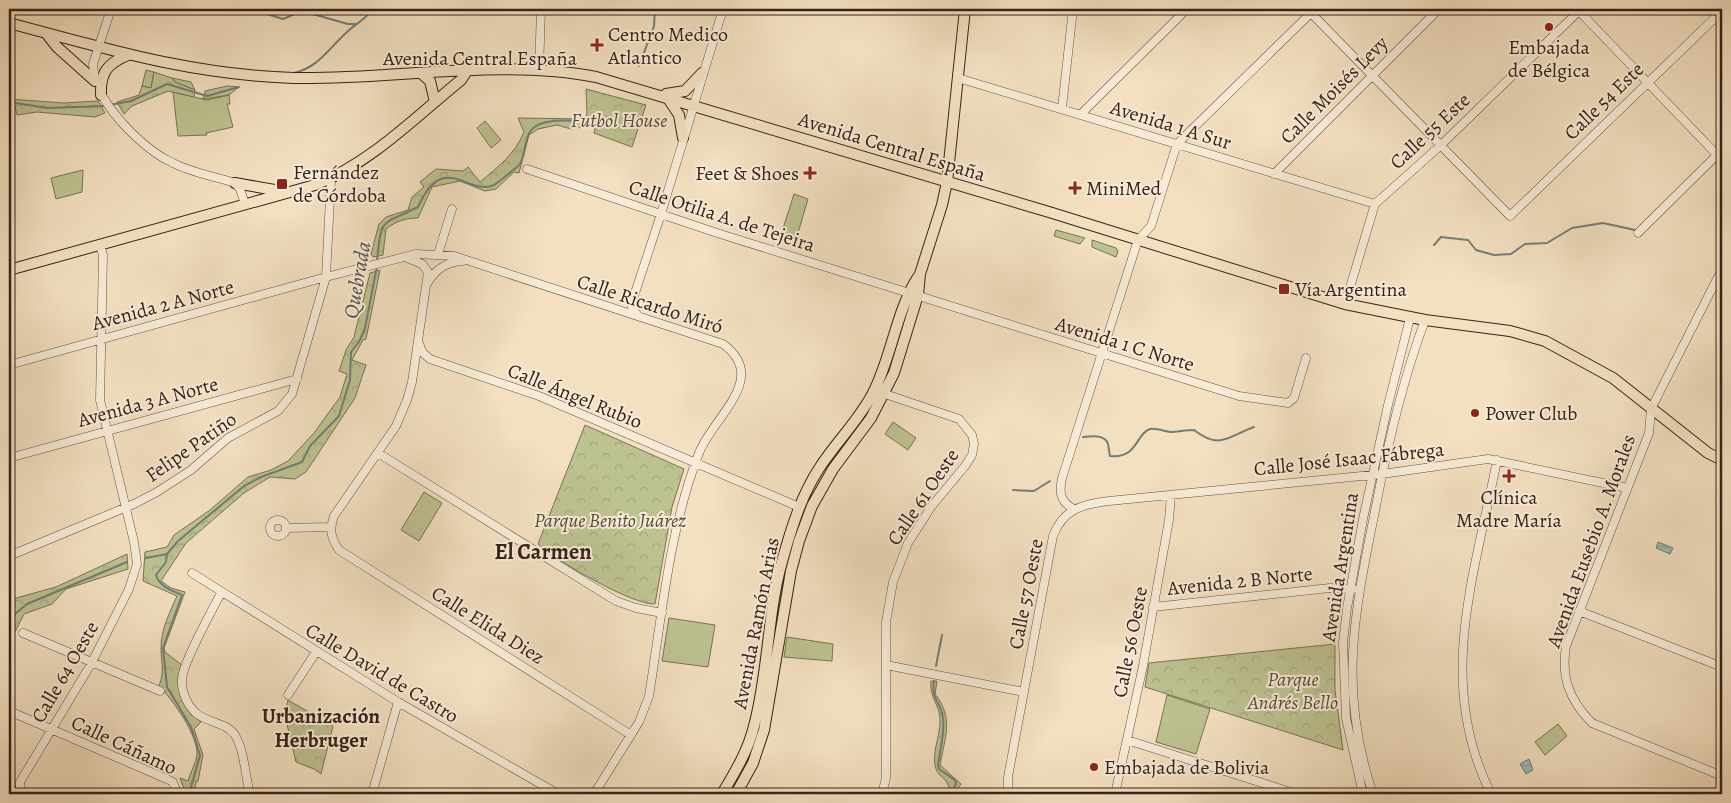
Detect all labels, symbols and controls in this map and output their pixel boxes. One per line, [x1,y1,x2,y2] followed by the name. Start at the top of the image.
[607,21,728,71] place label: Centro Medico Atlantico
[1543,21,1555,33] marker: Embajada de Bélgica
[1274,29,1395,150] street label: Calle Moisés Levy
[1508,34,1591,84] place label: Embajada de Bélgica
[590,38,604,52] marker: Centro Medico Atlantico
[382,45,578,72] street label: Avenida Central España
[1558,56,1650,146] street label: Calle 54 Este
[1384,87,1476,175] street label: Calle 55 Este
[1106,94,1235,156] street label: Avenida 1 A Sur
[794,105,989,188] street label: Avenida Central España
[571,107,667,134] park label: Futbol House
[293,159,387,209] place label: Fernández de Córdoba
[695,160,799,187] place label: Feet & Shoes
[803,166,817,180] marker: Feet & Shoes
[625,173,819,259] street label: Calle Otilia A. de Tejeira
[1086,175,1161,202] place label: MiniMed
[275,177,289,191] marker: Fernández de Córdoba
[1068,181,1082,195] marker: MiniMed
[336,239,378,321] water label: Quebrada
[574,268,726,340] street label: Calle Ricardo Miró
[88,273,237,337] street label: Avenida 2 A Norte
[1294,276,1407,303] place label: Vía Argentina
[1277,282,1291,296] marker: Vía Argentina
[1051,310,1198,378] street label: Avenida 1 C Norte
[504,357,646,435] street label: Calle Ángel Rubio
[74,370,221,434] street label: Avenida 3 A Norte
[1485,400,1578,427] place label: Power Club
[140,406,242,488] street label: Felipe Patiño
[1469,407,1481,419] marker: Power Club
[1540,431,1642,652] street label: Avenida Eusebio A. Morales
[1252,436,1446,482] street label: Calle José Isaac Fábrega
[881,443,965,551] street label: Calle 61 Oeste
[1502,469,1516,483] marker: Clínica Madre María
[1456,484,1563,534] place label: Clínica Madre María
[1315,490,1365,645] street label: Avenida Argentina
[534,507,686,534] park label: Parque Benito Juárez
[726,535,786,712] street label: Avenida Ramón Arias
[1002,536,1050,651] street label: Calle 57 Oeste
[494,537,592,567] district label: El Carmen
[1165,560,1314,602] street label: Avenida 2 B Norte
[426,579,550,671] street label: Calle Elida Diez
[1106,584,1154,700] street label: Calle 56 Oeste
[25,616,105,728] street label: Calle 64 Oeste
[300,617,464,729] street label: Calle David de Castro
[1247,666,1338,716] park label: Parque Andrés Bello
[262,702,380,754] district label: Urbanización Herbruger
[67,709,181,781] street label: Calle Cáñamo
[1104,754,1270,781] place label: Embajada de Bolivia
[1088,761,1100,773] marker: Embajada de Bolivia

